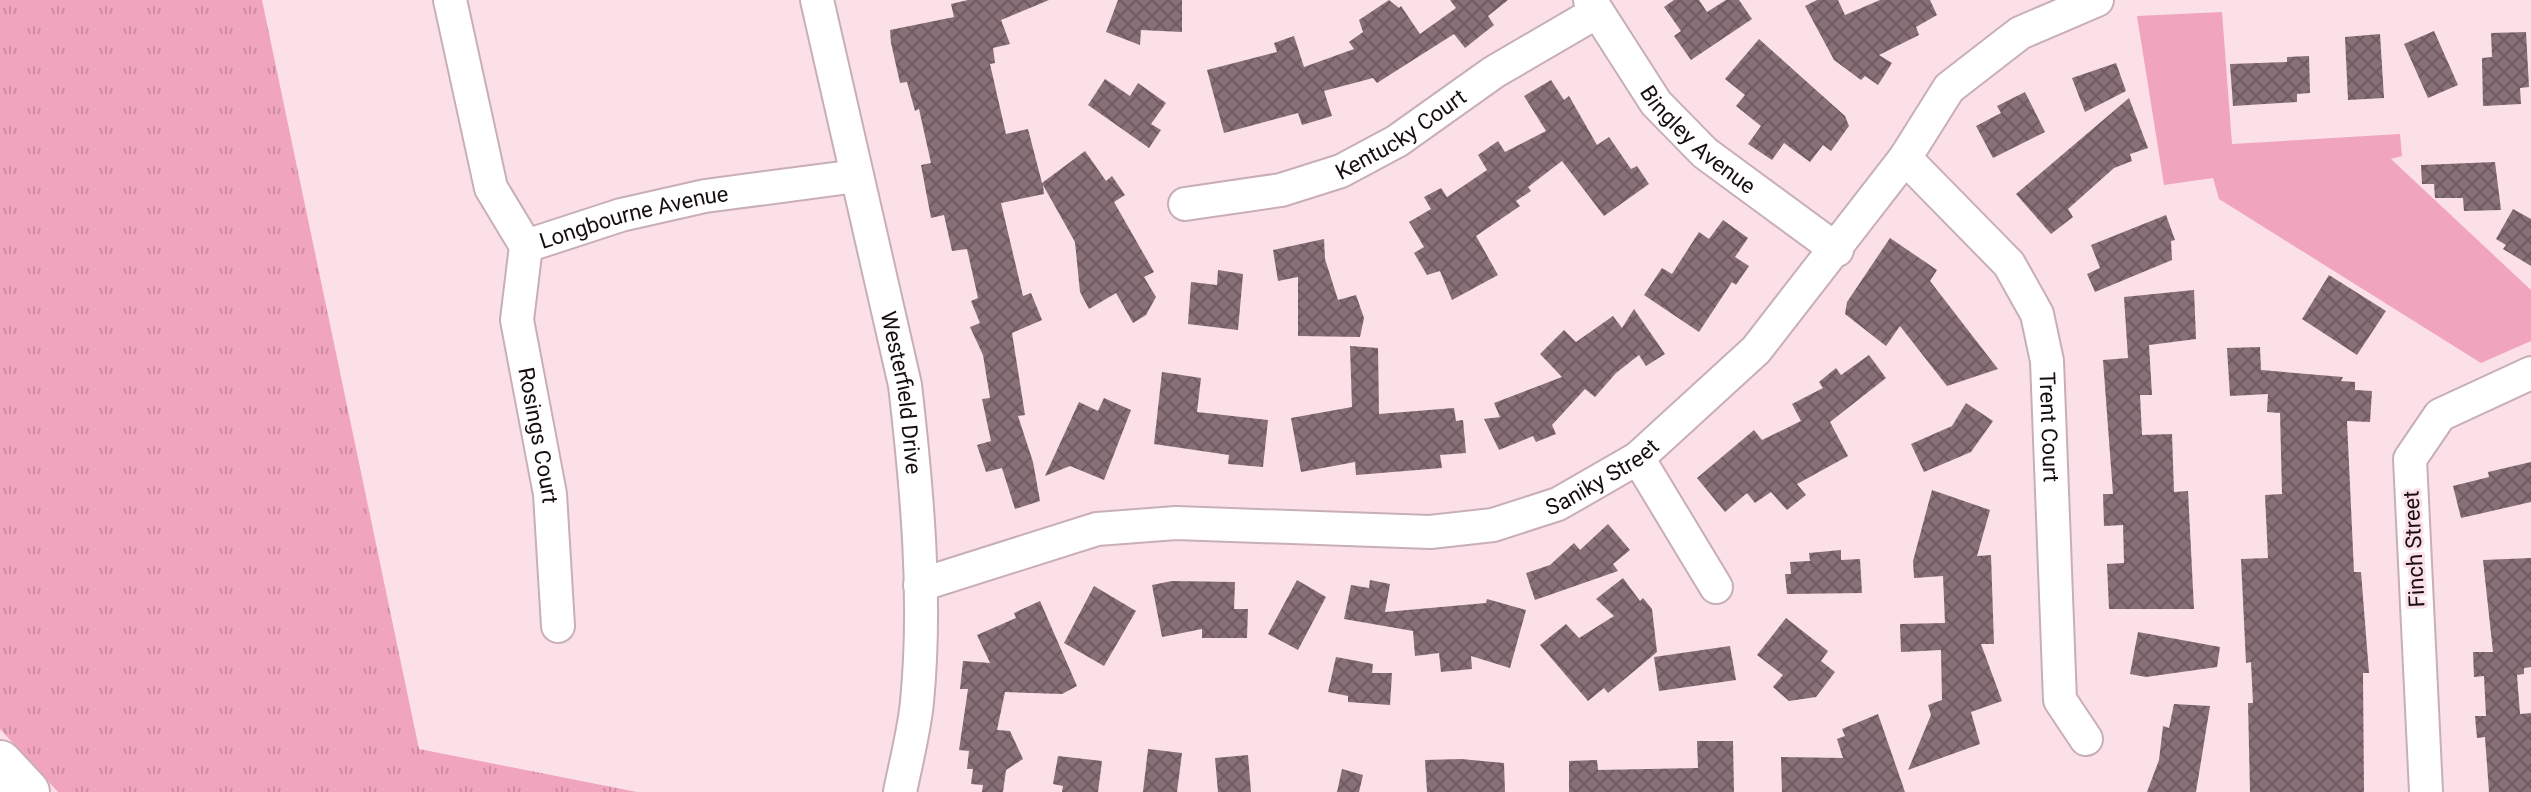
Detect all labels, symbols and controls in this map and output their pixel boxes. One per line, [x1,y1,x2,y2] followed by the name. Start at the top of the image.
[1635,81,1761,199] street label: Bingley Avenue
[1331,84,1470,184] street label: Kentucky Court
[536,181,730,253] street label: Longbourne Avenue
[876,309,927,475] street label: Westerfield Drive
[514,365,563,504] street label: Rosings Court
[2035,371,2064,483] street label: Trent Court
[1542,433,1663,520] street label: Saniky Street
[2398,490,2430,608] street label: Finch Street

